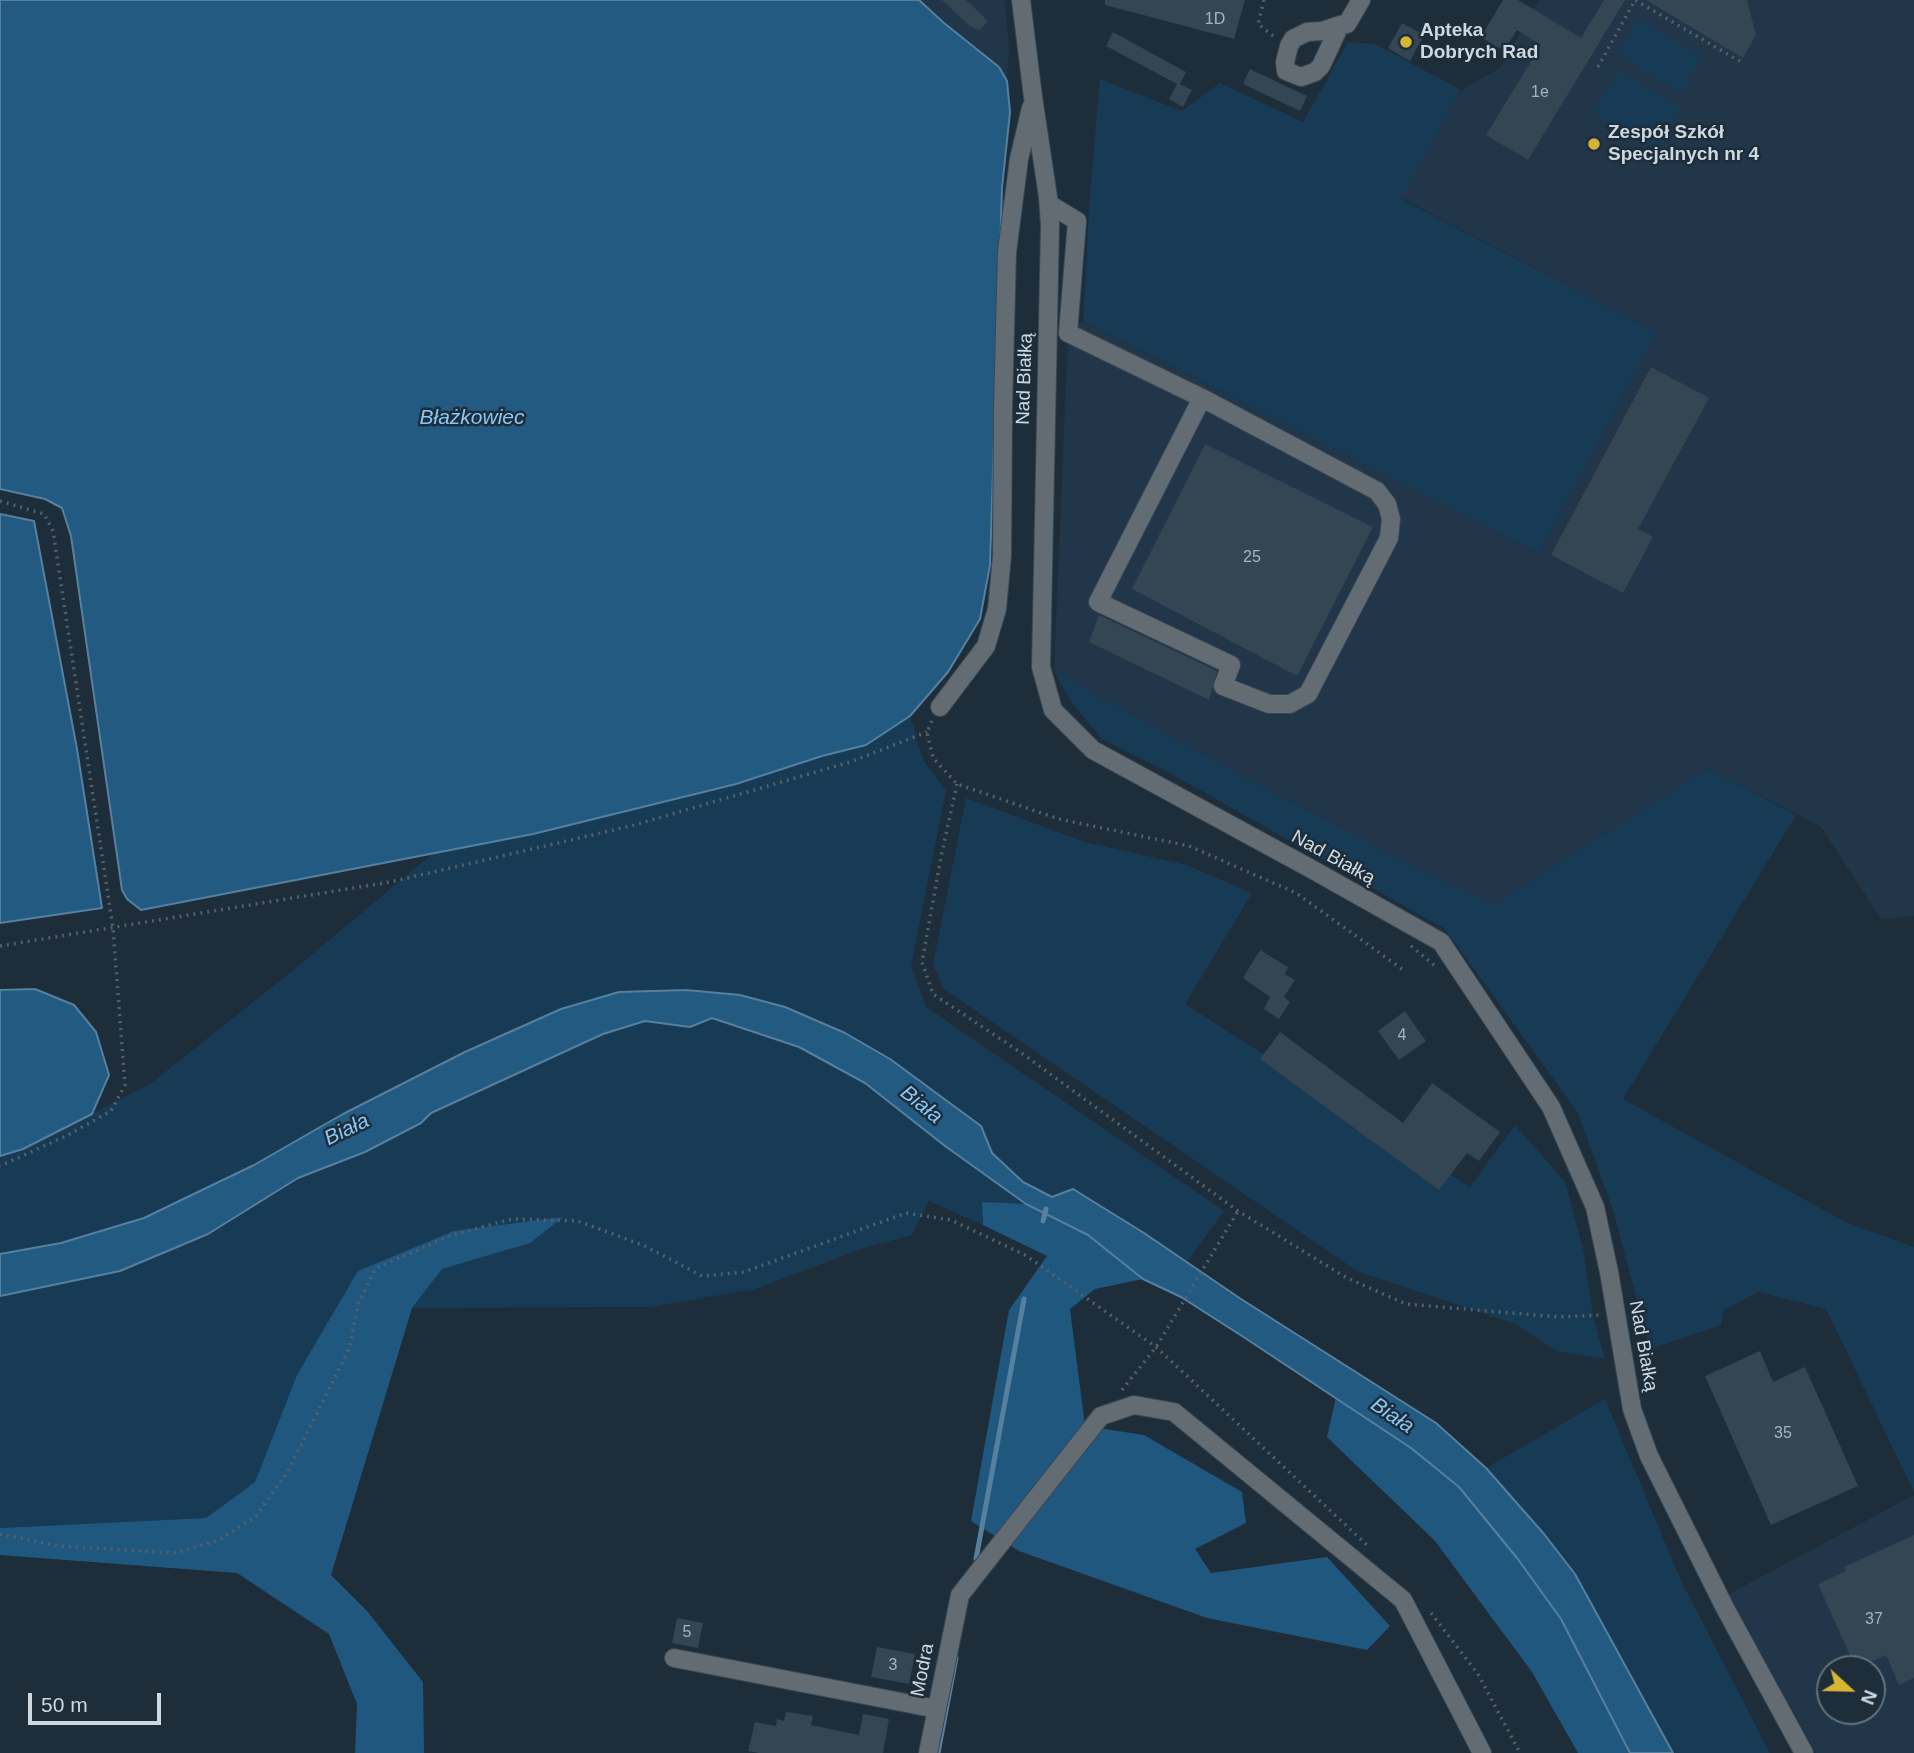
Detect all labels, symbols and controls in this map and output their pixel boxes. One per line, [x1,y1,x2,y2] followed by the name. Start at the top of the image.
[1205,10,1225,30] house number: 1D
[1420,20,1538,64] place label: Apteka Dobrych Rad
[1398,34,1414,50] marker: Apteka Dobrych Rad
[1531,83,1549,103] house number: 1e
[1608,122,1759,166] place label: Zespół Szkół Specjalnych nr 4
[1586,136,1602,152] marker: Zespół Szkół Specjalnych nr 4
[1012,333,1038,425] street label: Nad Białką
[419,405,525,431] water label: Błażkowiec
[1243,548,1261,568] house number: 25
[1287,826,1379,890] street label: Nad Białką
[1398,1026,1406,1046] house number: 4
[895,1081,947,1129] water label: Biała
[320,1108,374,1152] water label: Biała
[1624,1299,1662,1393] street label: Nad Białką
[1366,1392,1418,1440] water label: Biała
[1774,1424,1792,1444] house number: 35
[1865,1610,1883,1630] house number: 37
[683,1623,691,1643] house number: 5
[907,1641,939,1699] street label: Modra
[1816,1655,1886,1725] north arrow
[889,1656,897,1676] house number: 3
[32,1680,164,1724] scale bar
[1857,1687,1881,1708] text: N
[41,1693,88,1716] text: 50 m

